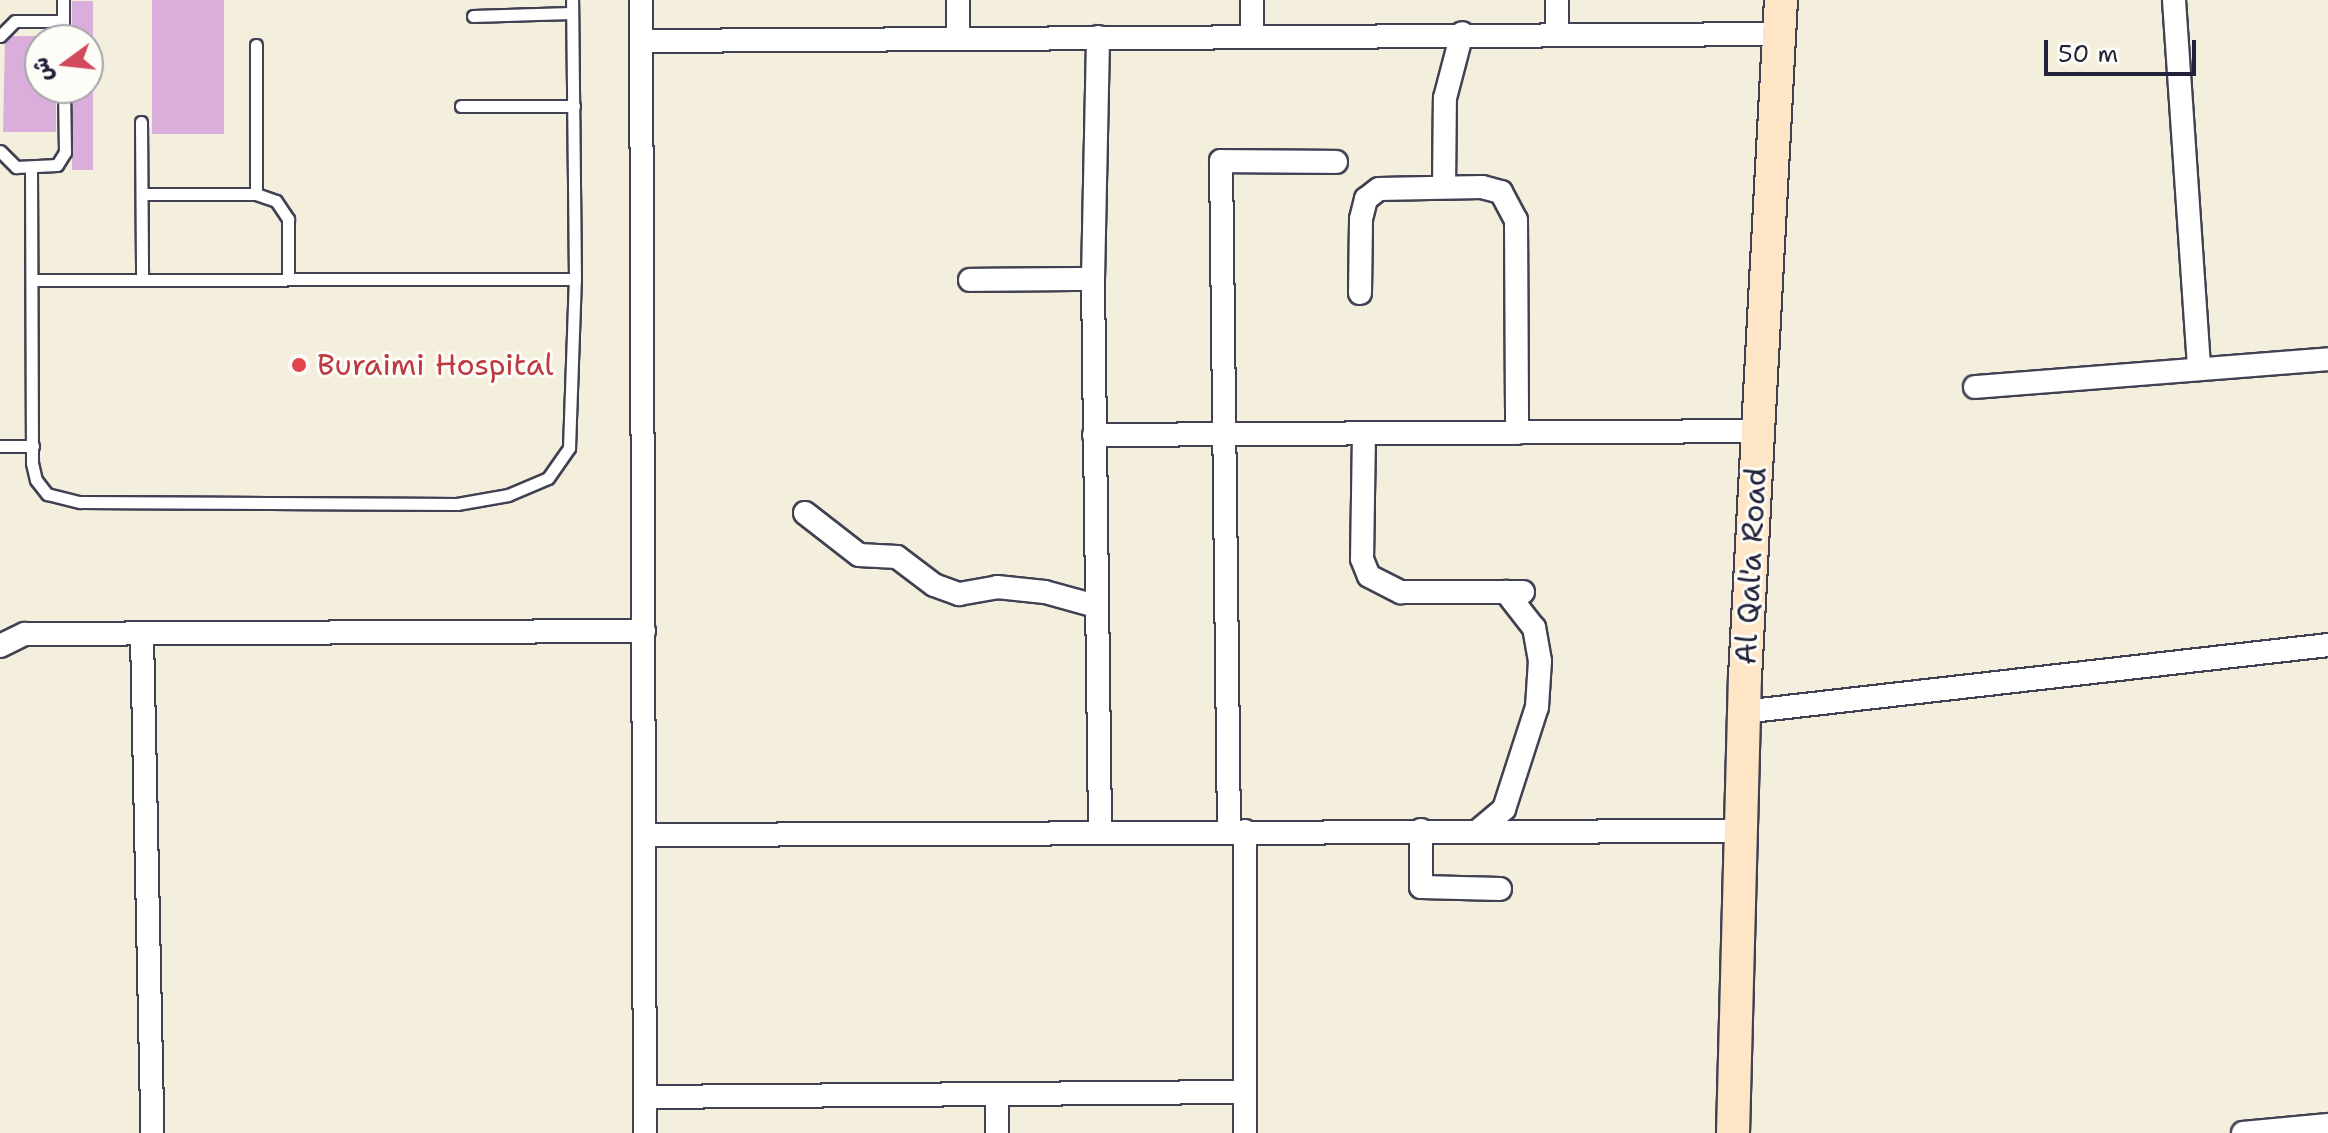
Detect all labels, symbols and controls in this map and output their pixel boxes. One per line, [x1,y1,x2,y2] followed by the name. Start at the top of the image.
[24,24,104,104] north arrow
[2048,24,2200,74] scale bar
[2058,38,2118,70] text: 50 m
[25,54,59,85] text: ش
[317,347,553,383] place label: Buraimi Hospital
[288,354,310,376] marker: Buraimi Hospital
[1728,466,1774,666] street label: Al Qal'a Road

